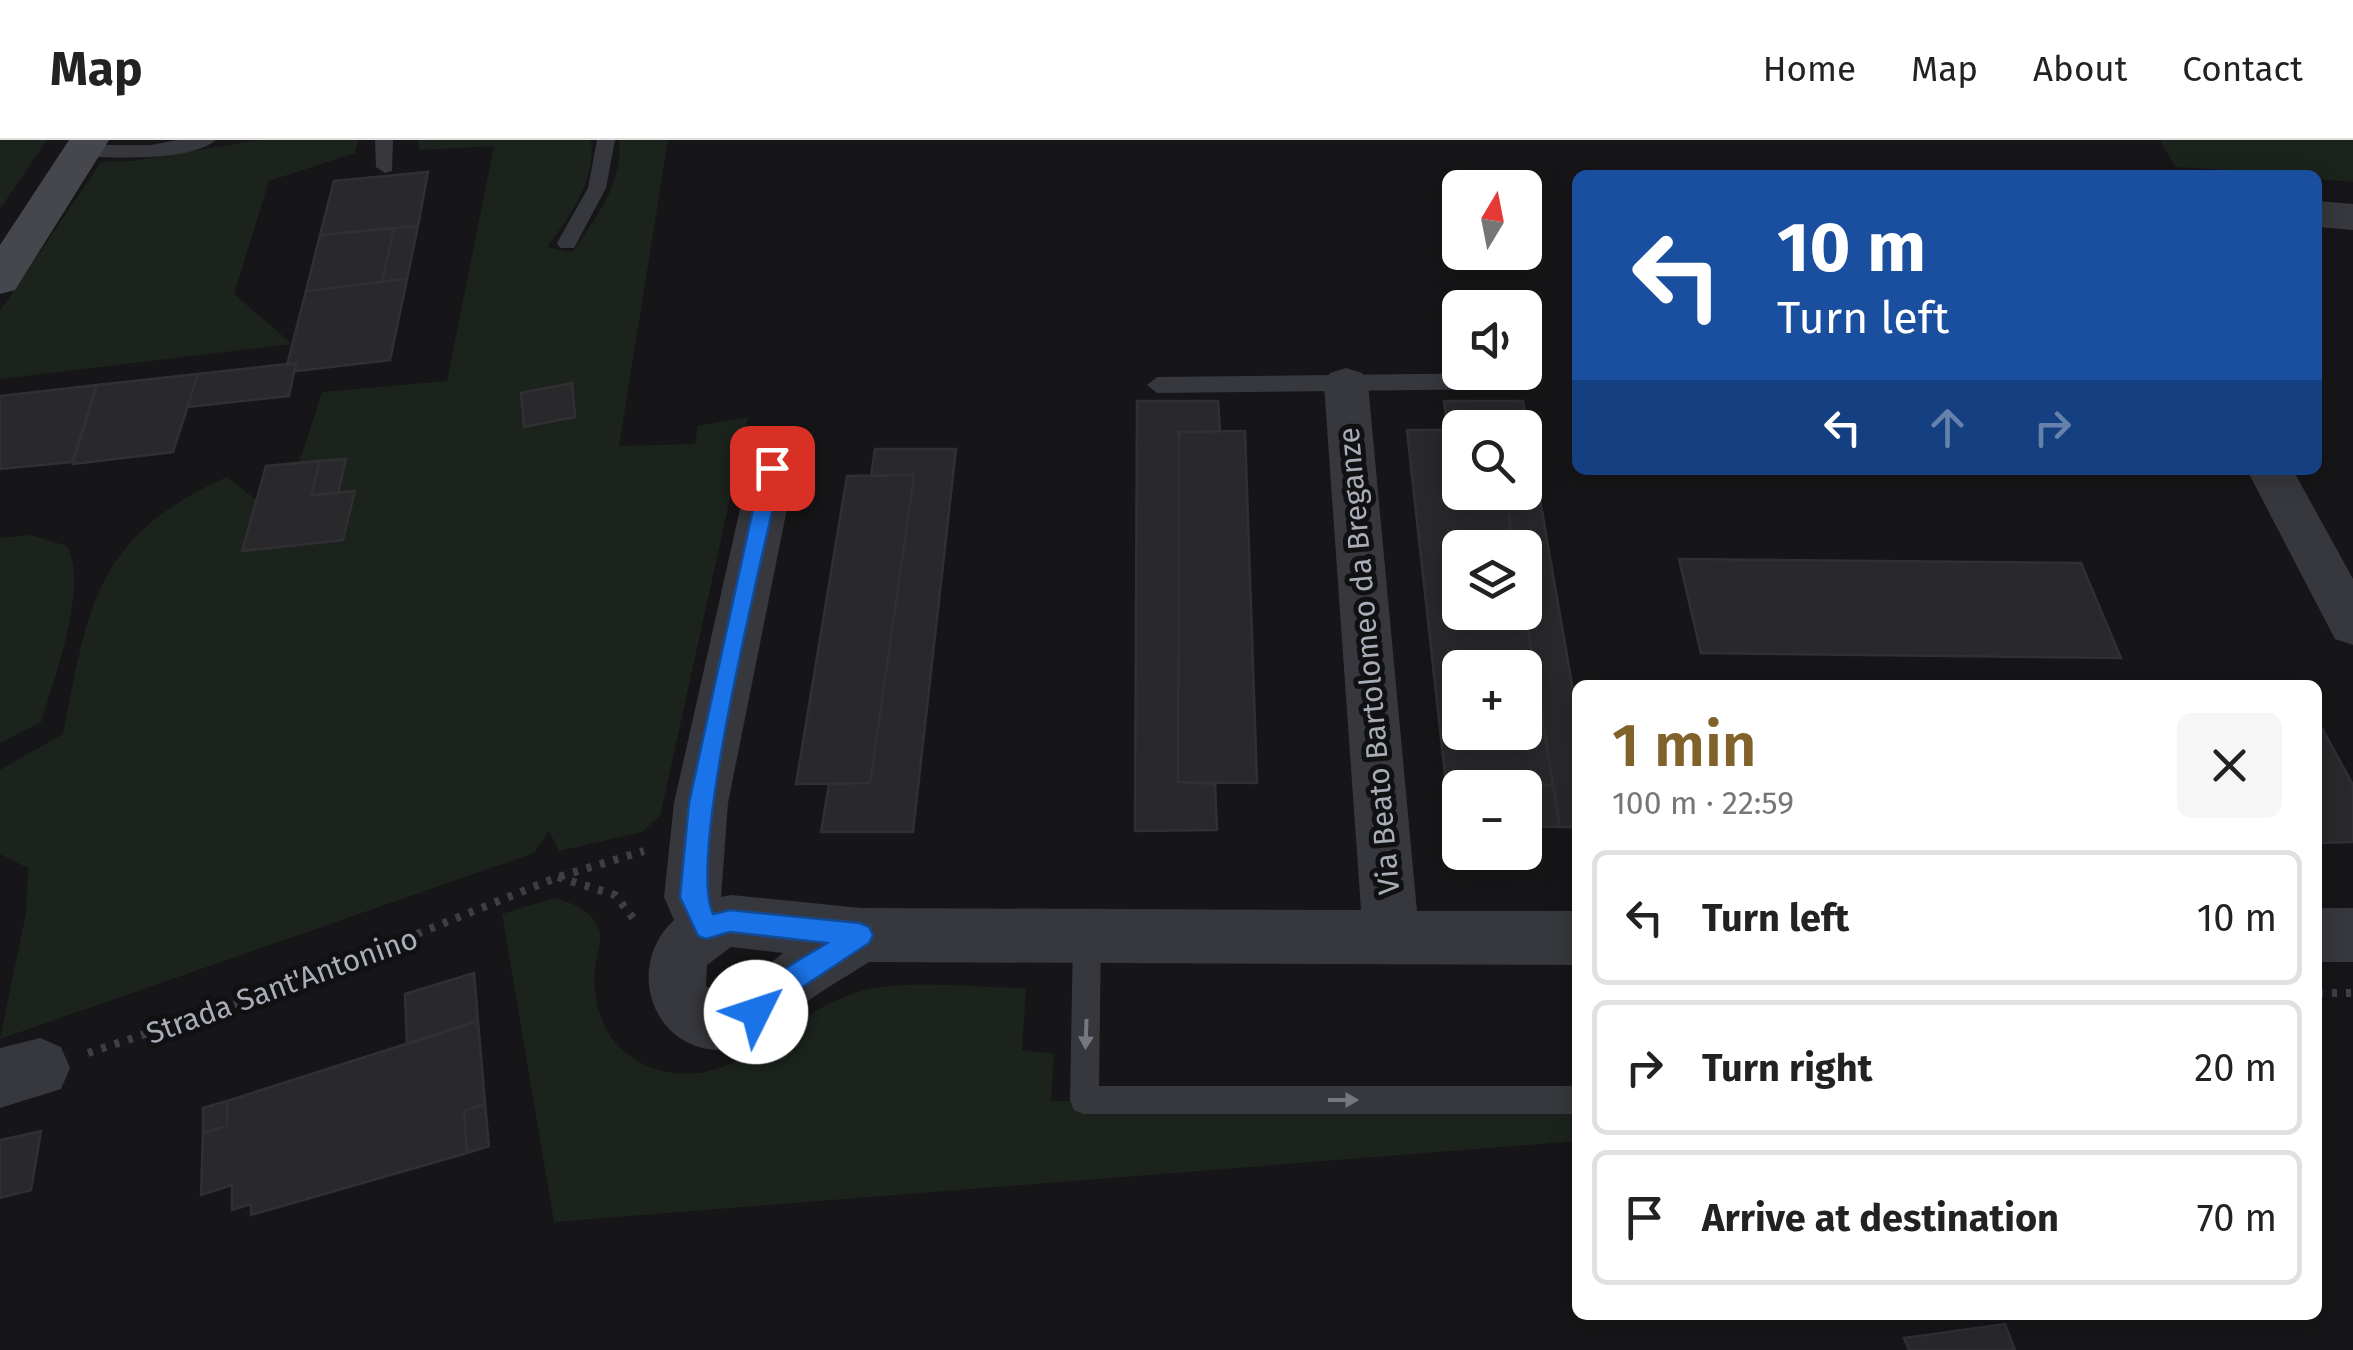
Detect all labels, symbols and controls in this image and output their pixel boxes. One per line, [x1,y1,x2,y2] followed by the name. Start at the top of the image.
[50,40,143,98] text: Map
[1763,48,1856,90] text: Home
[1911,48,1978,90] text: Map
[2033,48,2127,90] text: About
[2182,48,2303,90] text: Contact
[1442,170,1542,270] north arrow
[1442,170,1542,870] map controls
[1777,206,1926,290] text: 10 m
[1612,210,1742,340] icon: left
[1442,290,1542,390] button: sound
[1777,291,1949,345] text: Turn left
[1815,400,1870,455] icon: left
[1920,400,1975,455] icon: ahead
[2025,400,2080,455] icon: right
[1442,410,1542,510] button: search
[730,426,815,511] pin
[1331,426,1407,896] street label: Via Beato Bartolomeo da Breganze
[745,441,800,496] icon: arrive
[1442,530,1542,630] button: layers
[1442,650,1542,750] button: +
[1612,710,1757,782] text: 1 min
[2177,713,2282,818] button: close
[1442,770,1542,870] button: −
[1612,784,1794,822] text: 100 m · 22:59
[1617,890,1672,945] icon: left
[1702,895,1849,941] text: Turn left
[2197,895,2277,941] text: 10 m
[141,920,423,1052] street label: Strada Sant'Antonino
[704,960,808,1064] position arrow
[1078,1018,1094,1050] one-way arrow
[1617,1040,1672,1095] icon: right
[1702,1045,1872,1091] text: Turn right
[2194,1045,2277,1091] text: 20 m
[1328,1092,1360,1108] one-way arrow
[1617,1190,1672,1245] icon: arrive
[1702,1195,2059,1241] text: Arrive at destination
[2197,1195,2277,1241] text: 70 m

